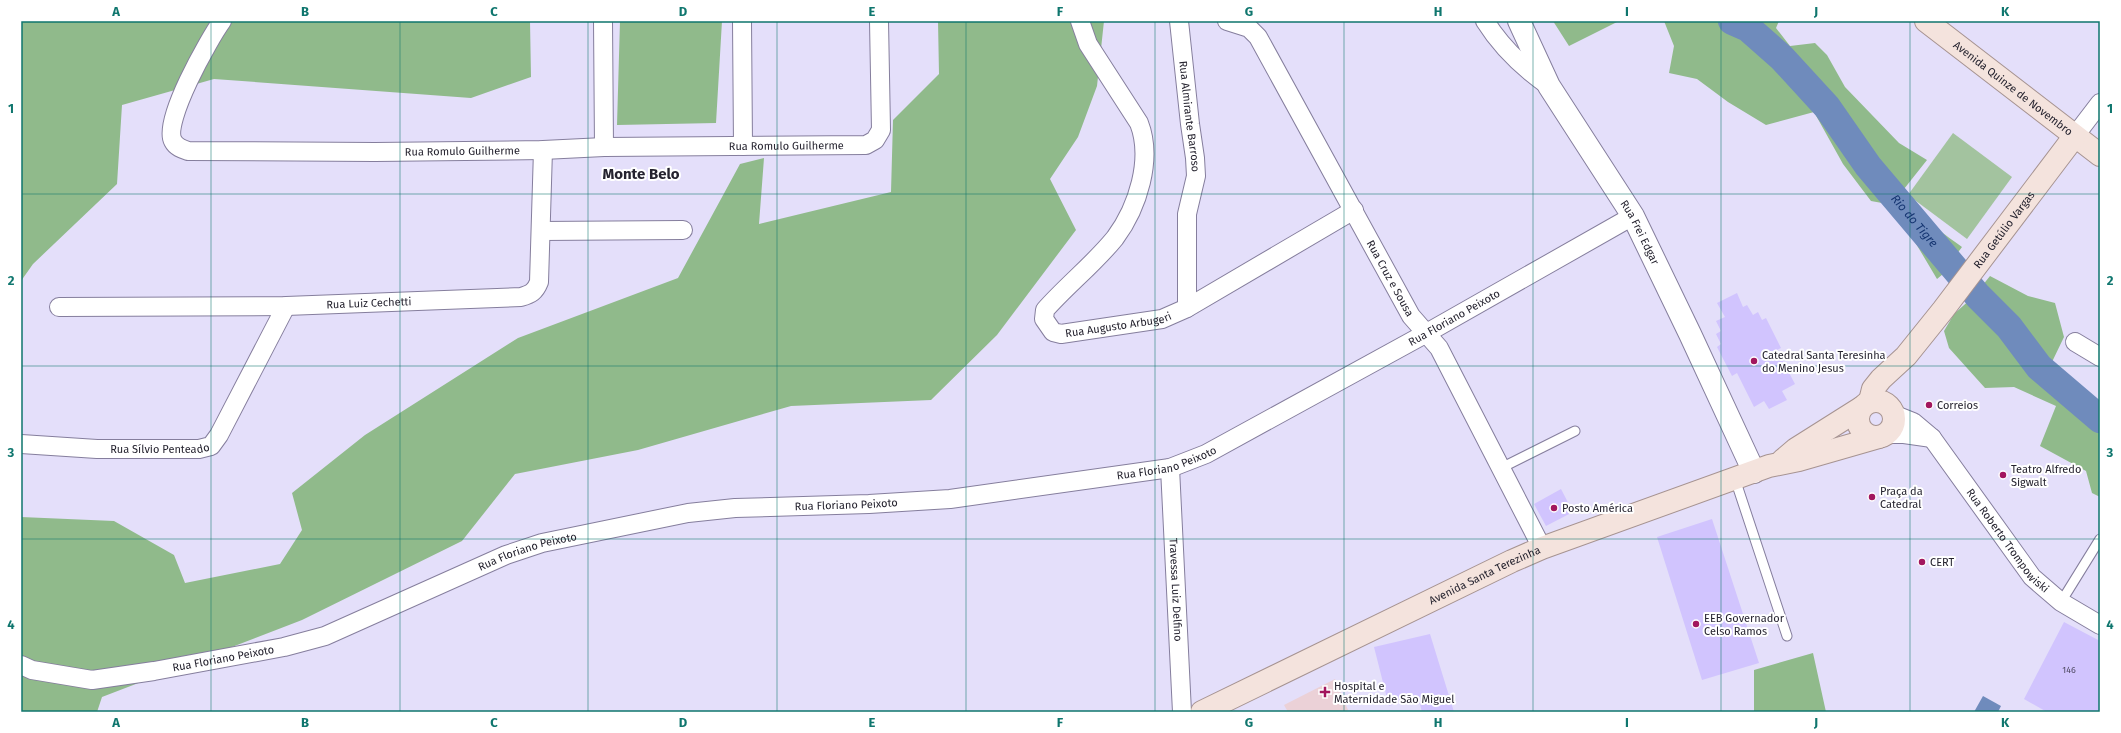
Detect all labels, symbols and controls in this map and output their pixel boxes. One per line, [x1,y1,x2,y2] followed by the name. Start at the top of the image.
[111,4,120,19] text: A
[301,4,309,19] text: B
[490,4,498,19] text: C
[679,4,688,19] text: D
[869,4,876,19] text: E
[1057,4,1064,19] text: F
[1245,4,1253,19] text: G
[1434,4,1442,19] text: H
[1625,4,1629,19] text: I
[1813,4,1818,19] text: J
[2001,4,2010,19] text: K
[1951,38,2075,138] street label: Avenida Quinze de Novembro
[1177,60,1202,172] street label: Rua Almirante Barroso
[8,101,14,116] text: 1
[2107,101,2113,116] text: 1
[729,139,844,153] street label: Rua Romulo Guilherme
[405,144,520,158] street label: Rua Romulo Guilherme
[602,165,680,183] district label: Monte Belo
[1971,189,2037,271] street label: Rua Getúlio Vargas
[1888,192,1941,250] water label: Rio do Tigre
[1618,197,1662,267] street label: Rua Frei Edgar
[1364,238,1416,319] street label: Rua Cruz e Sousa
[8,273,15,288] text: 2
[2107,273,2114,288] text: 2
[1406,286,1502,348] street label: Rua Floriano Peixoto
[326,295,412,311] street label: Rua Luiz Cechetti
[1064,309,1173,340] street label: Rua Augusto Arbugeri
[1762,349,1886,375] place label: Catedral Santa Teresinha do Menino Jesus
[1749,356,1759,366] marker: Catedral Santa Teresinha do Menino Jesus
[1937,399,1978,412] place label: Correios
[1924,400,1934,410] marker: Correios
[110,440,211,456] street label: Rua Sílvio Penteado
[1116,443,1219,482] street label: Rua Floriano Peixoto
[7,445,15,460] text: 3
[2106,445,2114,460] text: 3
[2011,463,2081,489] place label: Teatro Alfredo Sigwalt
[1998,470,2008,480] marker: Teatro Alfredo Sigwalt
[1880,485,1923,511] place label: Praça da Catedral
[1964,486,2052,595] street label: Rua Roberto Trompowiski
[1867,492,1877,502] marker: Praça da Catedral
[794,496,898,513] street label: Rua Floriano Peixoto
[1562,502,1633,515] place label: Posto América
[1549,503,1559,513] marker: Posto América
[476,530,578,573] street label: Rua Floriano Peixoto
[1167,538,1185,642] street label: Travessa Luiz Delfino
[1427,543,1542,607] street label: Avenida Santa Terezinha
[1930,556,1954,569] place label: CERT
[1917,557,1927,567] marker: CERT
[1704,612,1785,638] place label: EEB Governador Celso Ramos
[7,617,15,632] text: 4
[2106,617,2114,632] text: 4
[1691,619,1701,629] marker: EEB Governador Celso Ramos
[171,642,275,674] street label: Rua Floriano Peixoto
[2062,665,2076,675] house number: 146
[1334,680,1454,706] place label: Hospital e Maternidade São Miguel
[1319,686,1331,698] marker: Hospital e Maternidade São Miguel
[111,715,120,730] text: A
[301,715,309,730] text: B
[490,715,498,730] text: C
[679,715,688,730] text: D
[869,715,876,730] text: E
[1057,715,1064,730] text: F
[1245,715,1253,730] text: G
[1434,715,1442,730] text: H
[1625,715,1629,730] text: I
[1813,715,1818,730] text: J
[2001,715,2010,730] text: K

